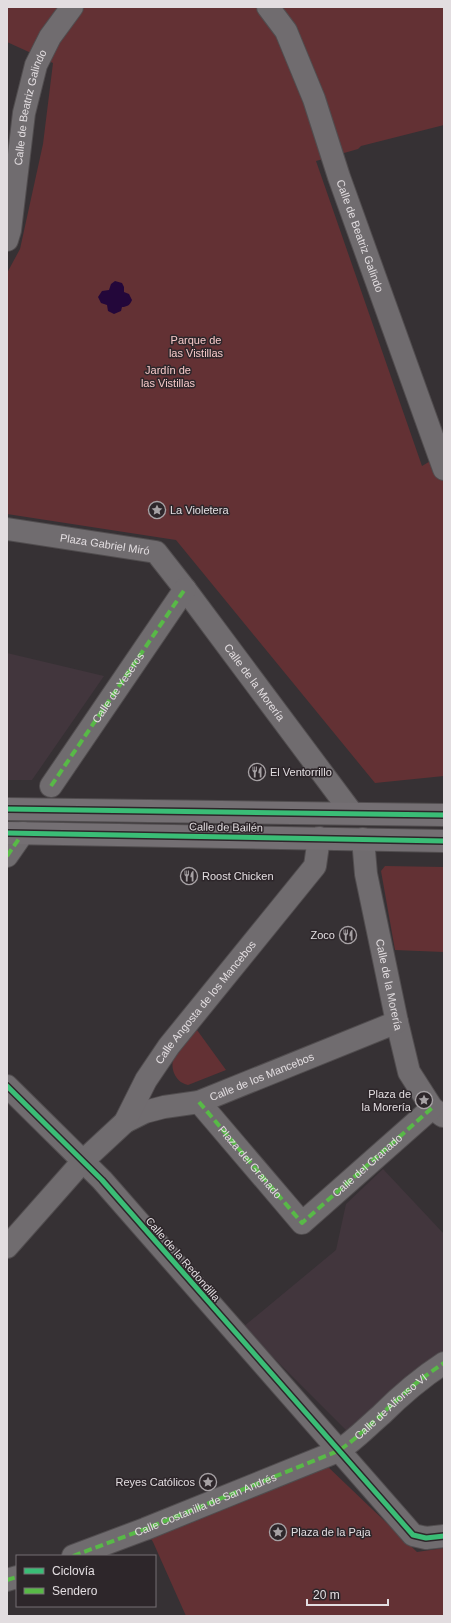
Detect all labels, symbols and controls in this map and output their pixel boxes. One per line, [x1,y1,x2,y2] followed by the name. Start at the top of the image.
[12,47,49,166] street label: Calle de Beatriz Galindo
[334,178,386,294] street label: Calle de Beatriz Galindo
[169,334,224,359] park label: Parque de las Vistillas
[141,364,196,389] park label: Jardín de las Vistillas
[147,500,167,520] place icon: La Violetera
[170,504,229,516] place label: La Violetera
[59,531,151,557] street label: Plaza Gabriel Miró
[222,641,288,724] street label: Calle de la Morería
[90,650,146,725] street label: Calle de Yeseros
[247,762,267,782] restaurant icon: El Ventorrillo
[270,766,332,778] place label: El Ventorrillo
[189,820,263,834] street label: Calle de Bailén
[179,866,199,886] restaurant icon: Roost Chicken
[202,870,274,882] place label: Roost Chicken
[338,925,358,945] restaurant icon: Zoco
[311,929,335,941] place label: Zoco
[153,938,258,1066] street label: Calle Angosta de los Mancebos
[374,938,405,1032] street label: Calle de la Morería
[208,1050,316,1103] street label: Calle de los Mancebos
[361,1088,412,1113] place label: Plaza de la Morería
[414,1090,434,1110] place icon: Plaza de la Morería
[216,1124,284,1201] street label: Plaza del Granado
[330,1131,404,1199] street label: Calle del Granado
[143,1215,223,1304] street label: Calle de la Redondilla
[352,1371,429,1442] street label: Calle de Alfonso VI
[133,1470,278,1538] street label: Calle Costanilla de San Andrés
[198,1472,218,1492] place icon: Reyes Católicos
[116,1476,195,1488] place label: Reyes Católicos
[268,1522,288,1542] place icon: Plaza de la Paja
[291,1526,371,1538] place label: Plaza de la Paja
[16,1555,156,1607] legend
[52,1564,95,1578] text: Ciclovía
[307,1581,388,1607] scale bar
[52,1584,98,1598] text: Sendero
[313,1588,340,1602] text: 20 m

